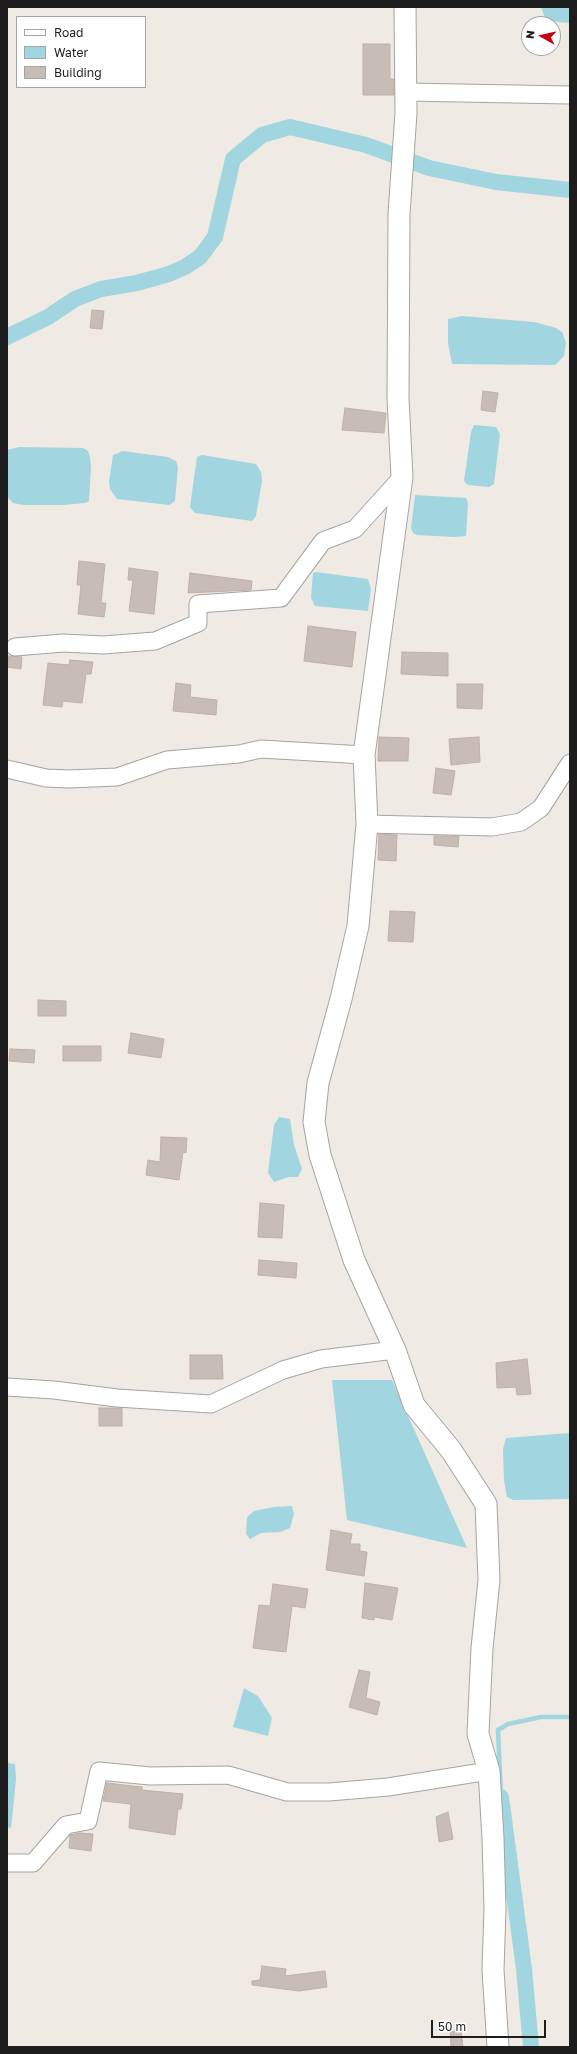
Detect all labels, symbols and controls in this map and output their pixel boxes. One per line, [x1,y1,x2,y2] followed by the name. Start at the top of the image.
[16,16,146,88] legend
[521,16,561,56] north arrow
[54,25,83,40] text: Road
[523,29,537,39] text: N
[54,45,88,60] text: Water
[54,65,102,80] text: Building
[433,2012,548,2038] scale bar
[438,2019,466,2034] text: 50 m

